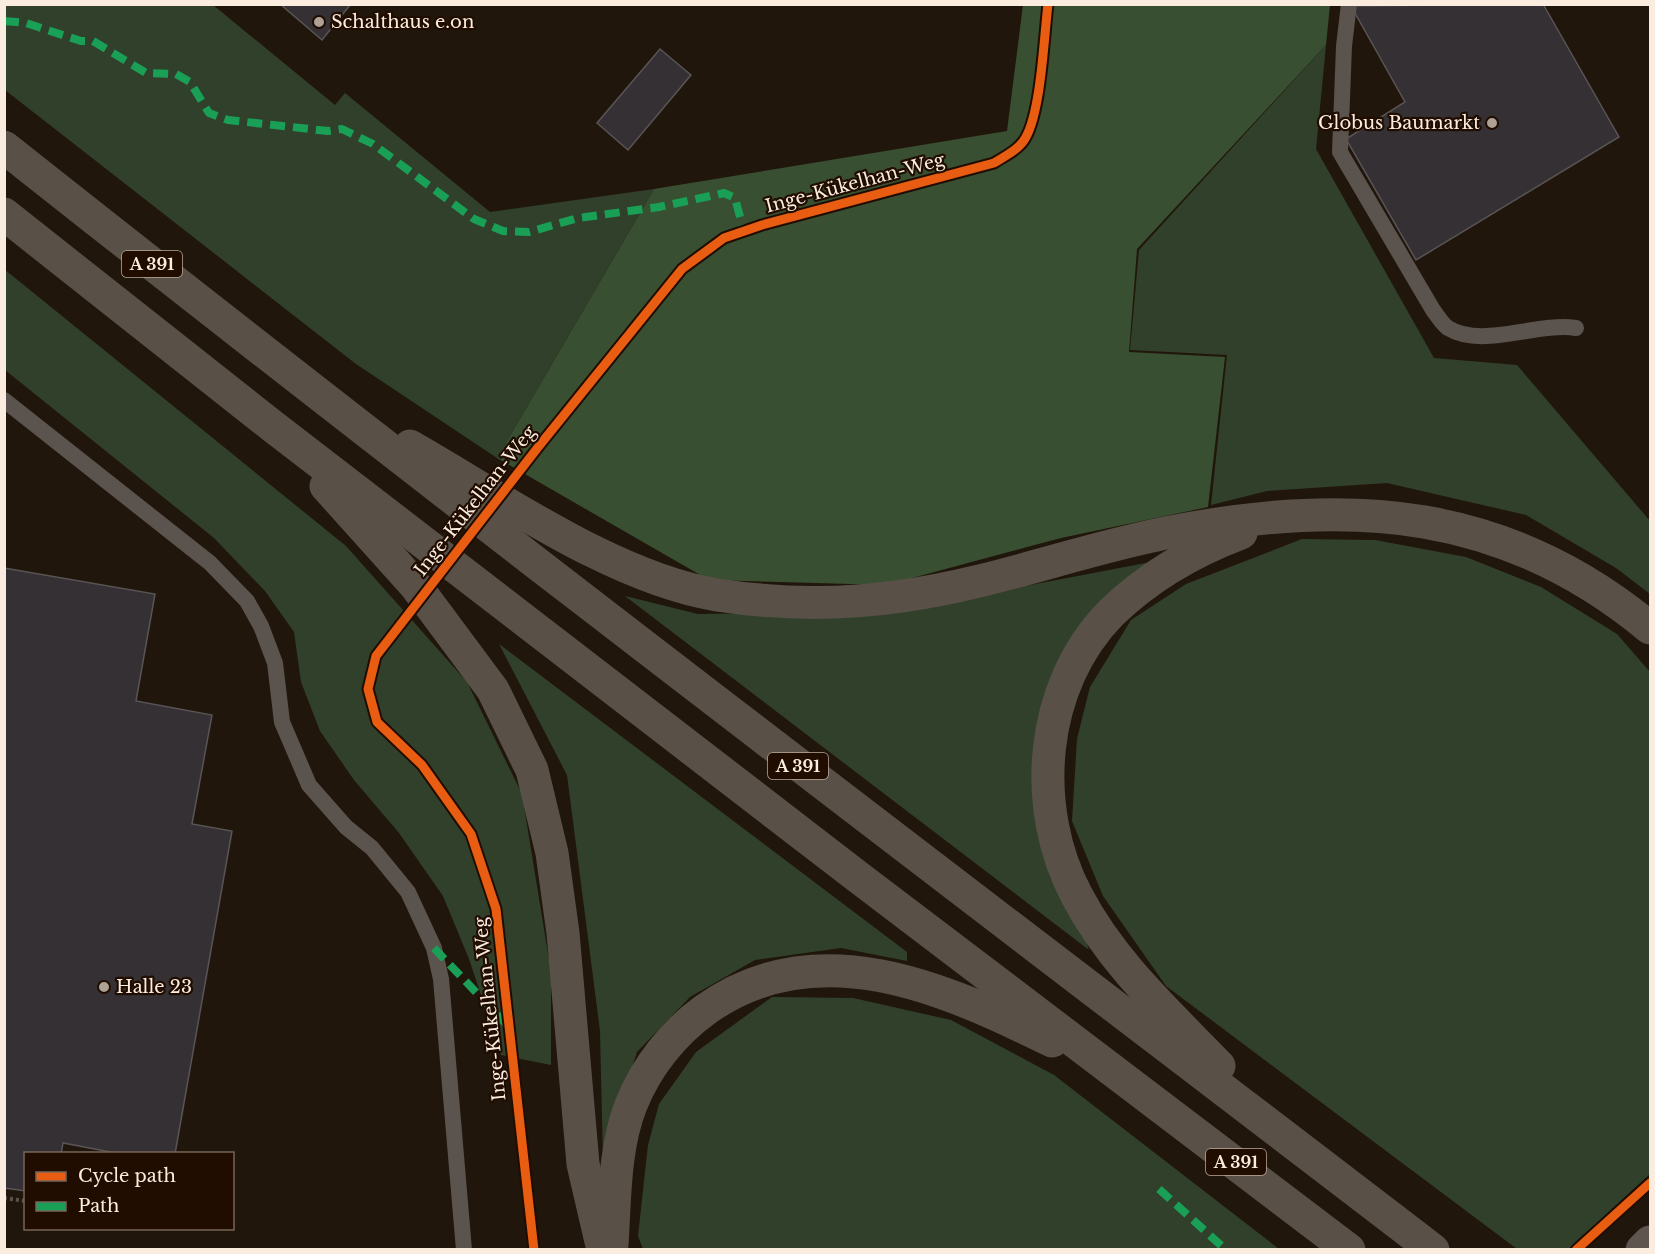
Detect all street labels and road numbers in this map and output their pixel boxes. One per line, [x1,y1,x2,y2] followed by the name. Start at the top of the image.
[763,148,947,218] street label: Inge-Kükelhan-Weg
[122,251,182,277] road number: A 391
[409,421,541,581] street label: Inge-Kükelhan-Weg
[768,753,828,779] road number: A 391
[469,916,511,1102] street label: Inge-Kükelhan-Weg
[1206,1149,1266,1175] road number: A 391

